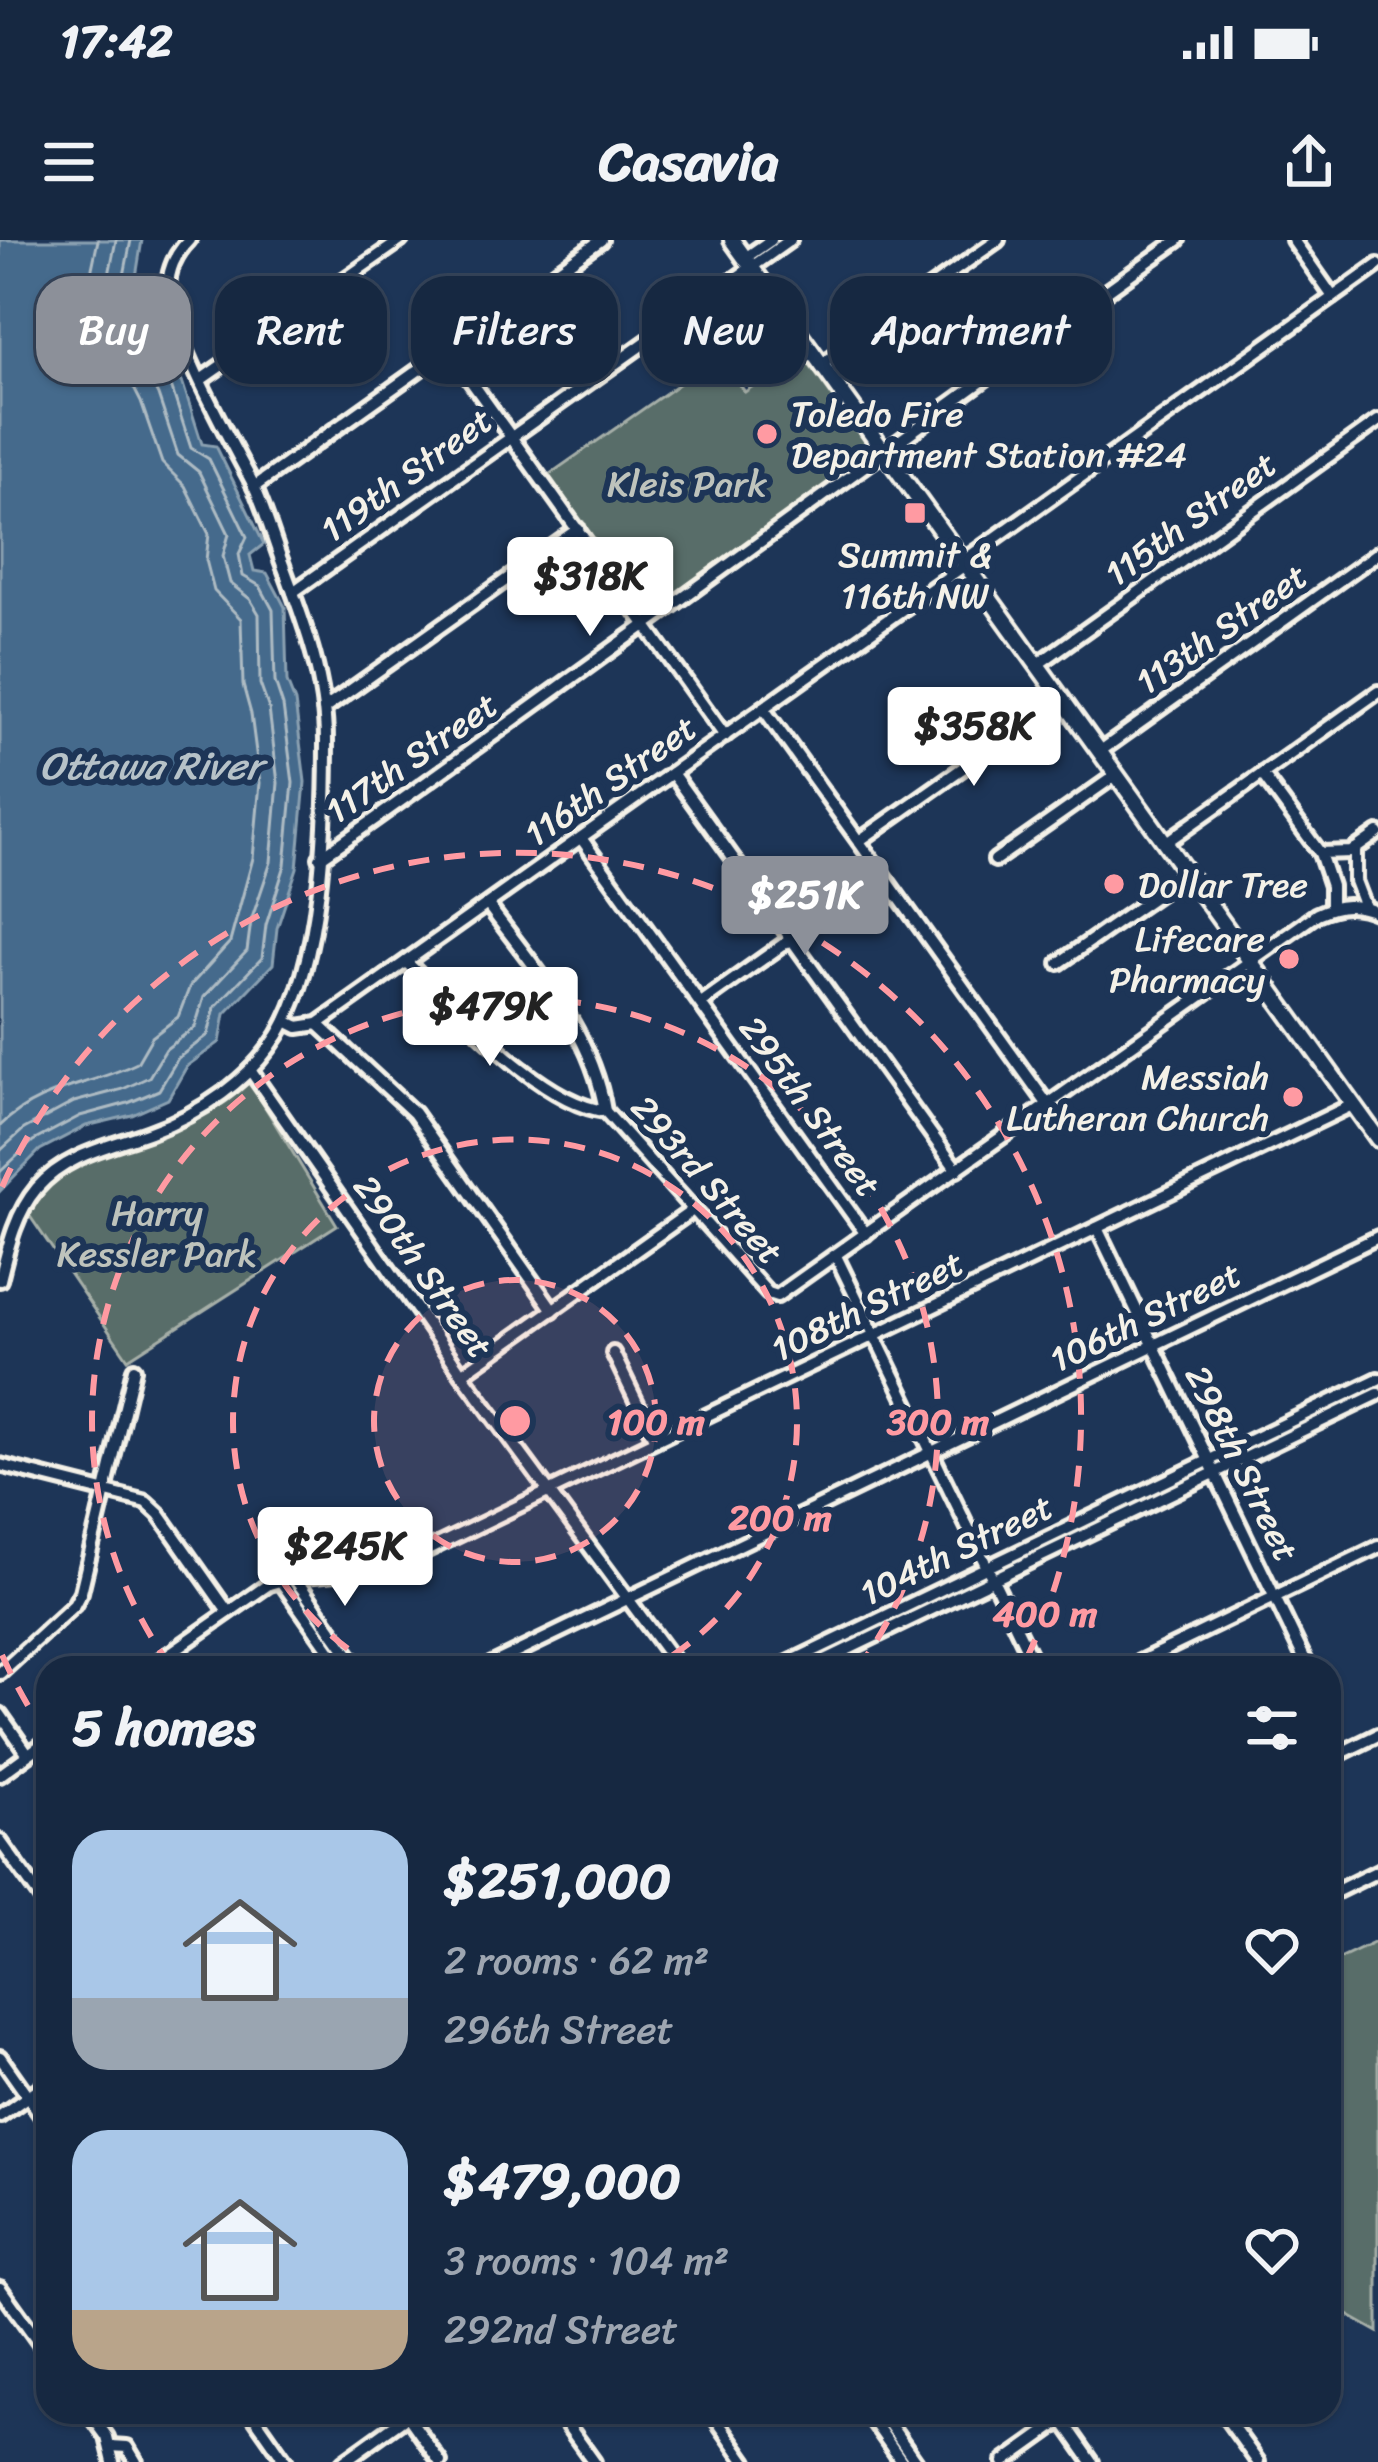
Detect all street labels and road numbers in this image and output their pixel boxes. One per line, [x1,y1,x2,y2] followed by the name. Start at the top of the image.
[306,390,507,560] street label: 119th Street
[1090,434,1291,604] street label: 115th Street
[1122,545,1322,712] street label: 113th Street
[311,674,512,841] street label: 117th Street
[510,697,711,864] street label: 116th Street
[722,1001,899,1212] street label: 295th Street
[614,1079,800,1280] street label: 293rd Street
[336,1160,511,1373] street label: 290th Street
[760,1231,975,1380] street label: 108th Street
[1038,1243,1253,1391] street label: 106th Street
[1167,1354,1318,1573] street label: 298th Street
[848,1475,1065,1625] street label: 104th Street

